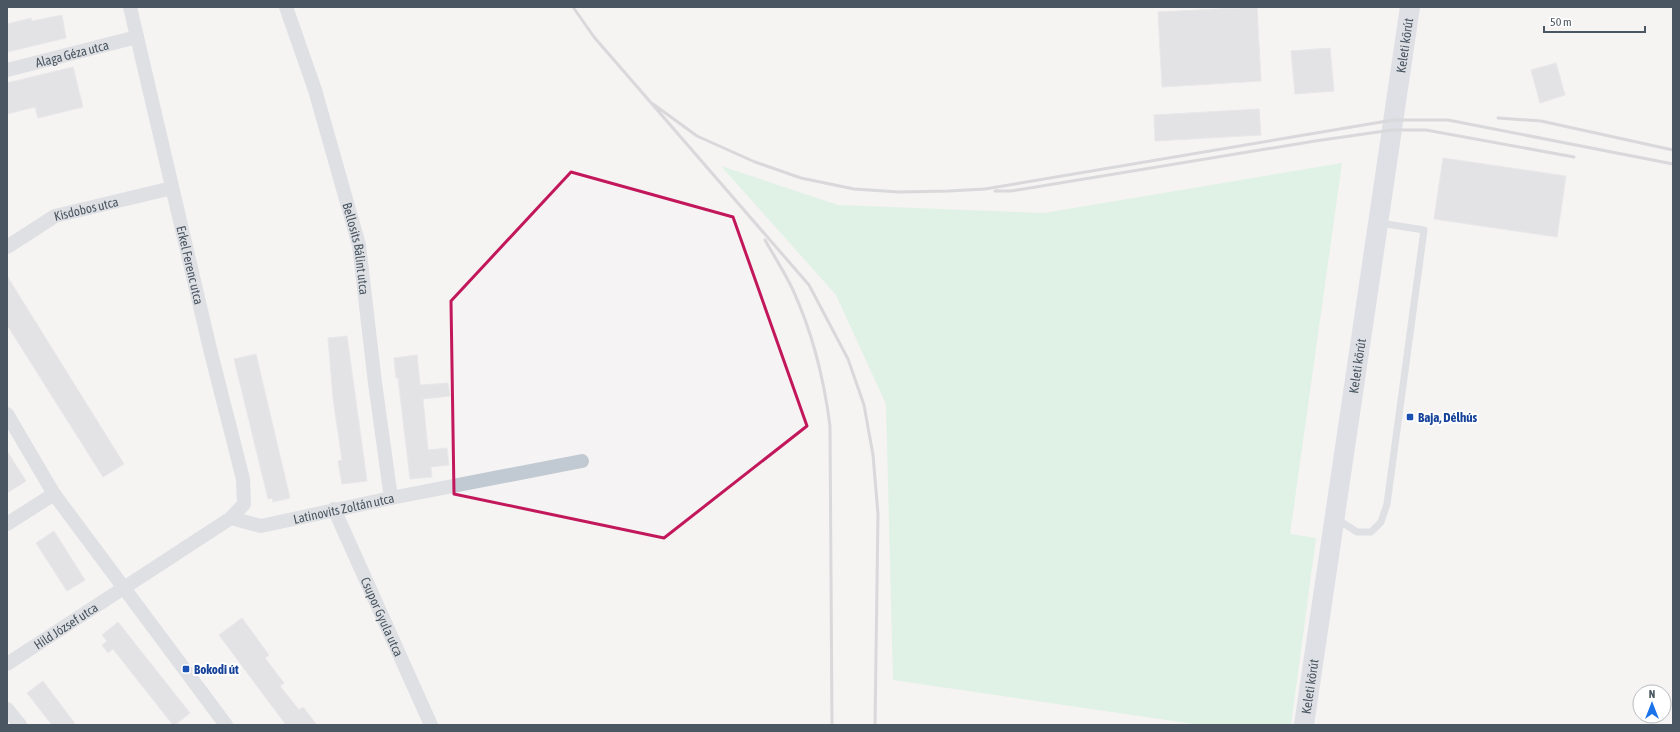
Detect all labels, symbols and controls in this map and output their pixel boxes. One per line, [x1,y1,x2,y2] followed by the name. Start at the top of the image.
[1544,8,1645,34] scale bar
[1550,15,1572,29] text: 50 m
[1393,17,1416,74] street label: Keleti körút
[34,37,110,71] street label: Alaga Géza utca
[52,194,120,224] street label: Kisdobos utca
[339,201,372,296] street label: Bellosits Bálint utca
[173,224,206,306] street label: Erkel Ferenc utca
[1346,337,1369,394] street label: Keleti körút
[1418,410,1478,425] place label: Baja, Délhús
[1405,412,1415,422] marker: Baja, Délhús
[292,491,396,527] street label: Latinovits Zoltán utca
[358,575,406,659] street label: Csupor Gyula utca
[31,600,101,652] street label: Hild József utca
[1299,658,1322,715] street label: Keleti körút
[194,662,239,677] place label: Bokodi út
[181,664,191,674] marker: Bokodi út
[1632,684,1672,724] north arrow
[1649,688,1655,700] text: N

